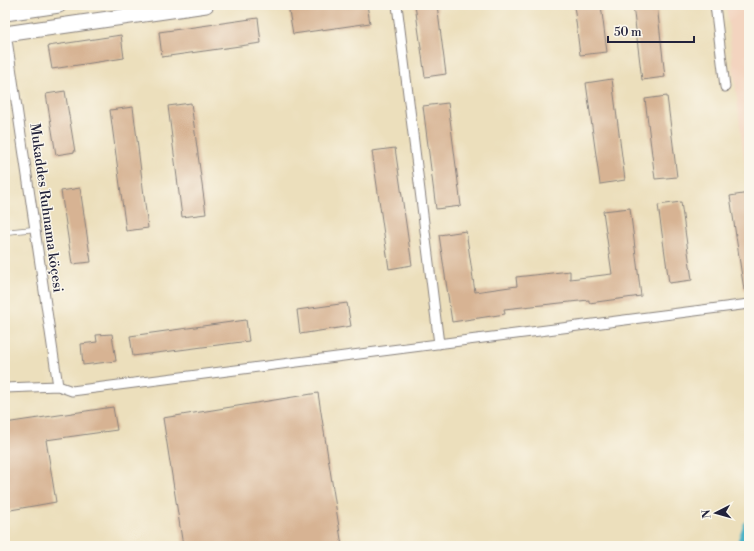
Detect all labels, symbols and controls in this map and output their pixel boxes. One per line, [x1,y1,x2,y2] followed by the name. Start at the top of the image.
[608,18,694,44] scale bar
[614,25,642,40] text: 50 m
[25,122,67,294] street label: Mukaddes Ruhnama köçesi
[696,493,736,533] north arrow
[700,509,714,519] text: N

